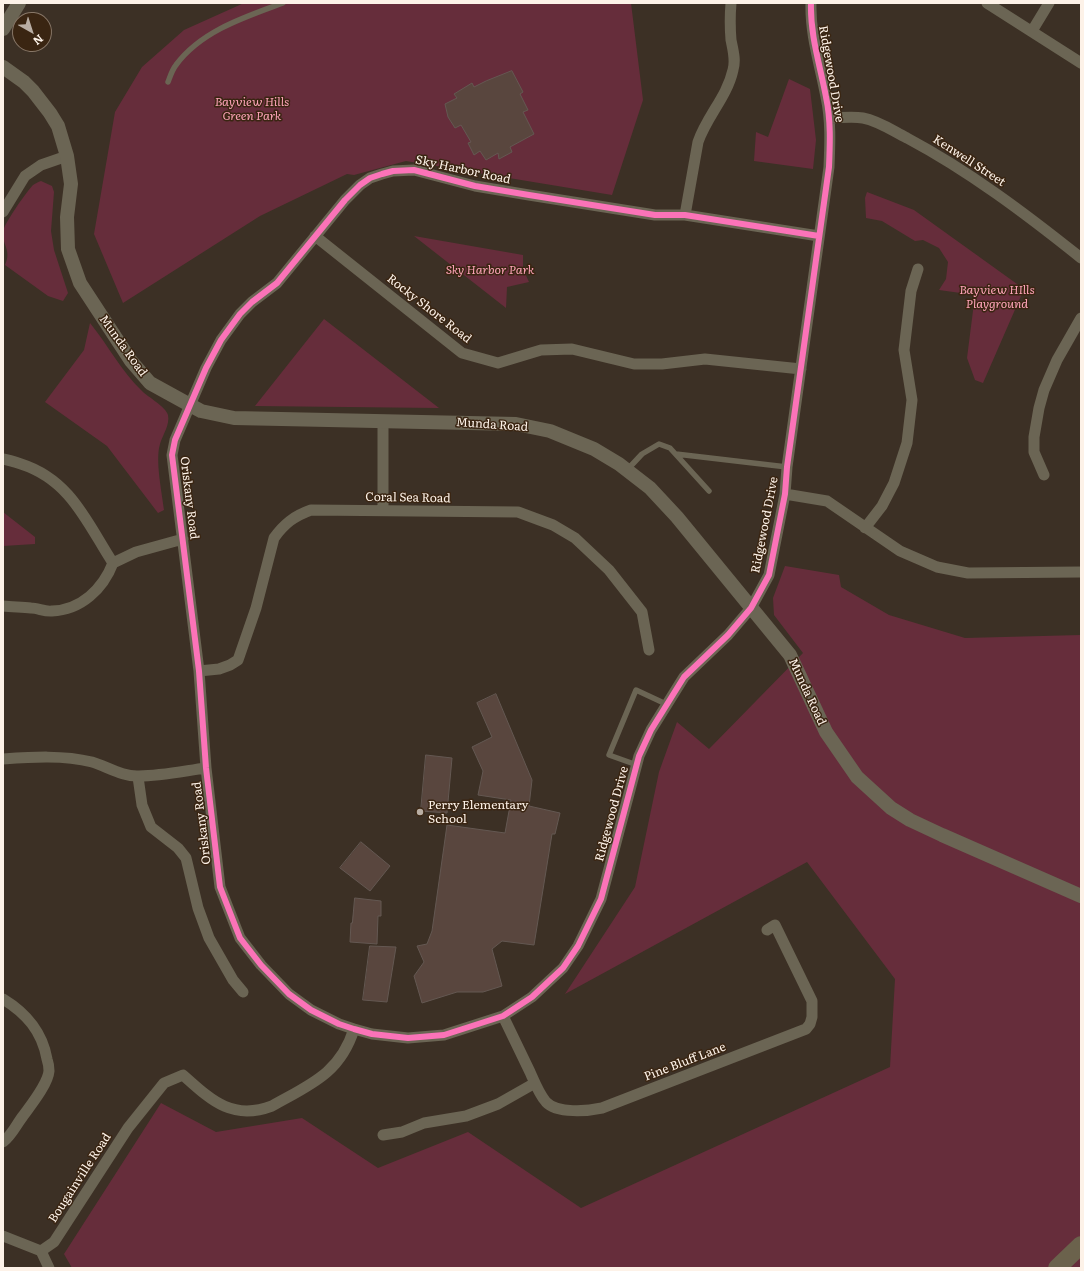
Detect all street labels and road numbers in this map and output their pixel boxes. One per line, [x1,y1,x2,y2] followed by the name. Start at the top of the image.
[815,24,847,124] street label: Ridgewood Drive
[930,132,1008,190] street label: Kenwell Street
[414,153,512,187] street label: Sky Harbor Road
[384,272,474,346] street label: Rocky Shore Road
[96,313,150,379] street label: Munda Road
[455,415,529,435] street label: Munda Road
[177,456,201,540] street label: Oriskany Road
[749,475,781,575] street label: Ridgewood Drive
[365,490,451,506] street label: Coral Sea Road
[785,656,829,728] street label: Munda Road
[592,765,632,863] street label: Ridgewood Drive
[190,781,214,865] street label: Oriskany Road
[642,1040,728,1084] street label: Pine Bluff Lane
[46,1131,114,1225] street label: Bougainville Road

